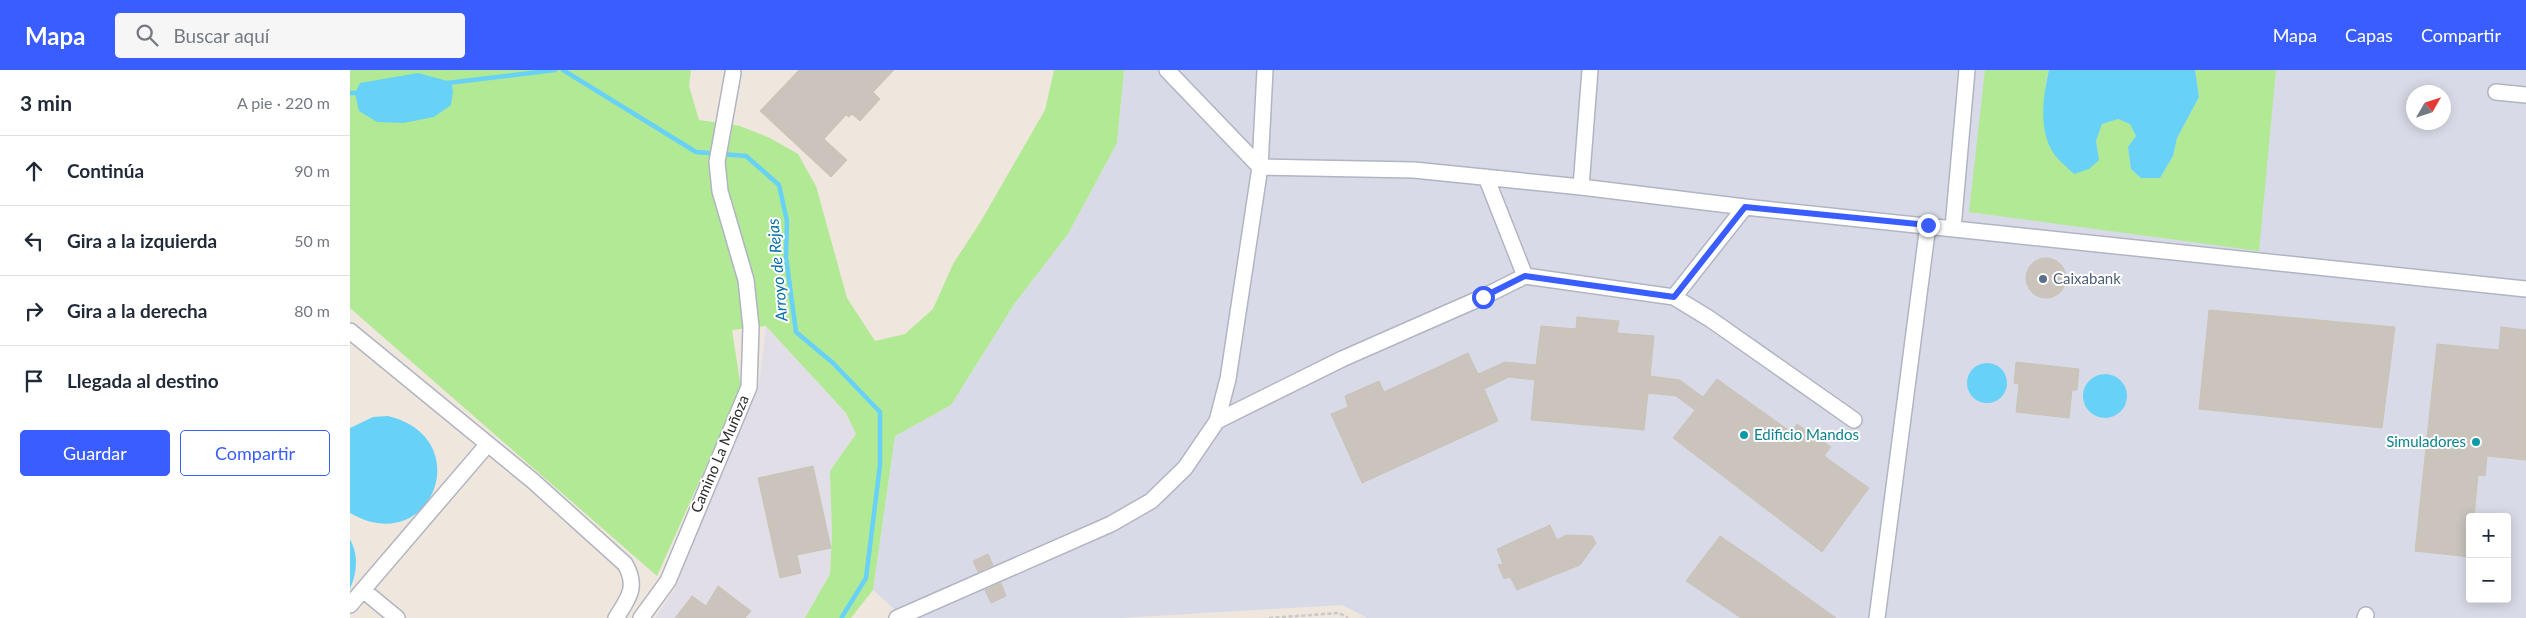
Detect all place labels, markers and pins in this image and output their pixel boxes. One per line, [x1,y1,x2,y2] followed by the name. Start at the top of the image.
[2053,269,2121,287] place label: Caixabank
[2037,273,2049,285] marker: Caixabank
[1754,425,1859,443] place label: Edificio Mandos
[1738,429,1750,441] marker: Edificio Mandos
[2386,432,2466,450] place label: Simuladores
[2470,436,2482,448] marker: Simuladores

